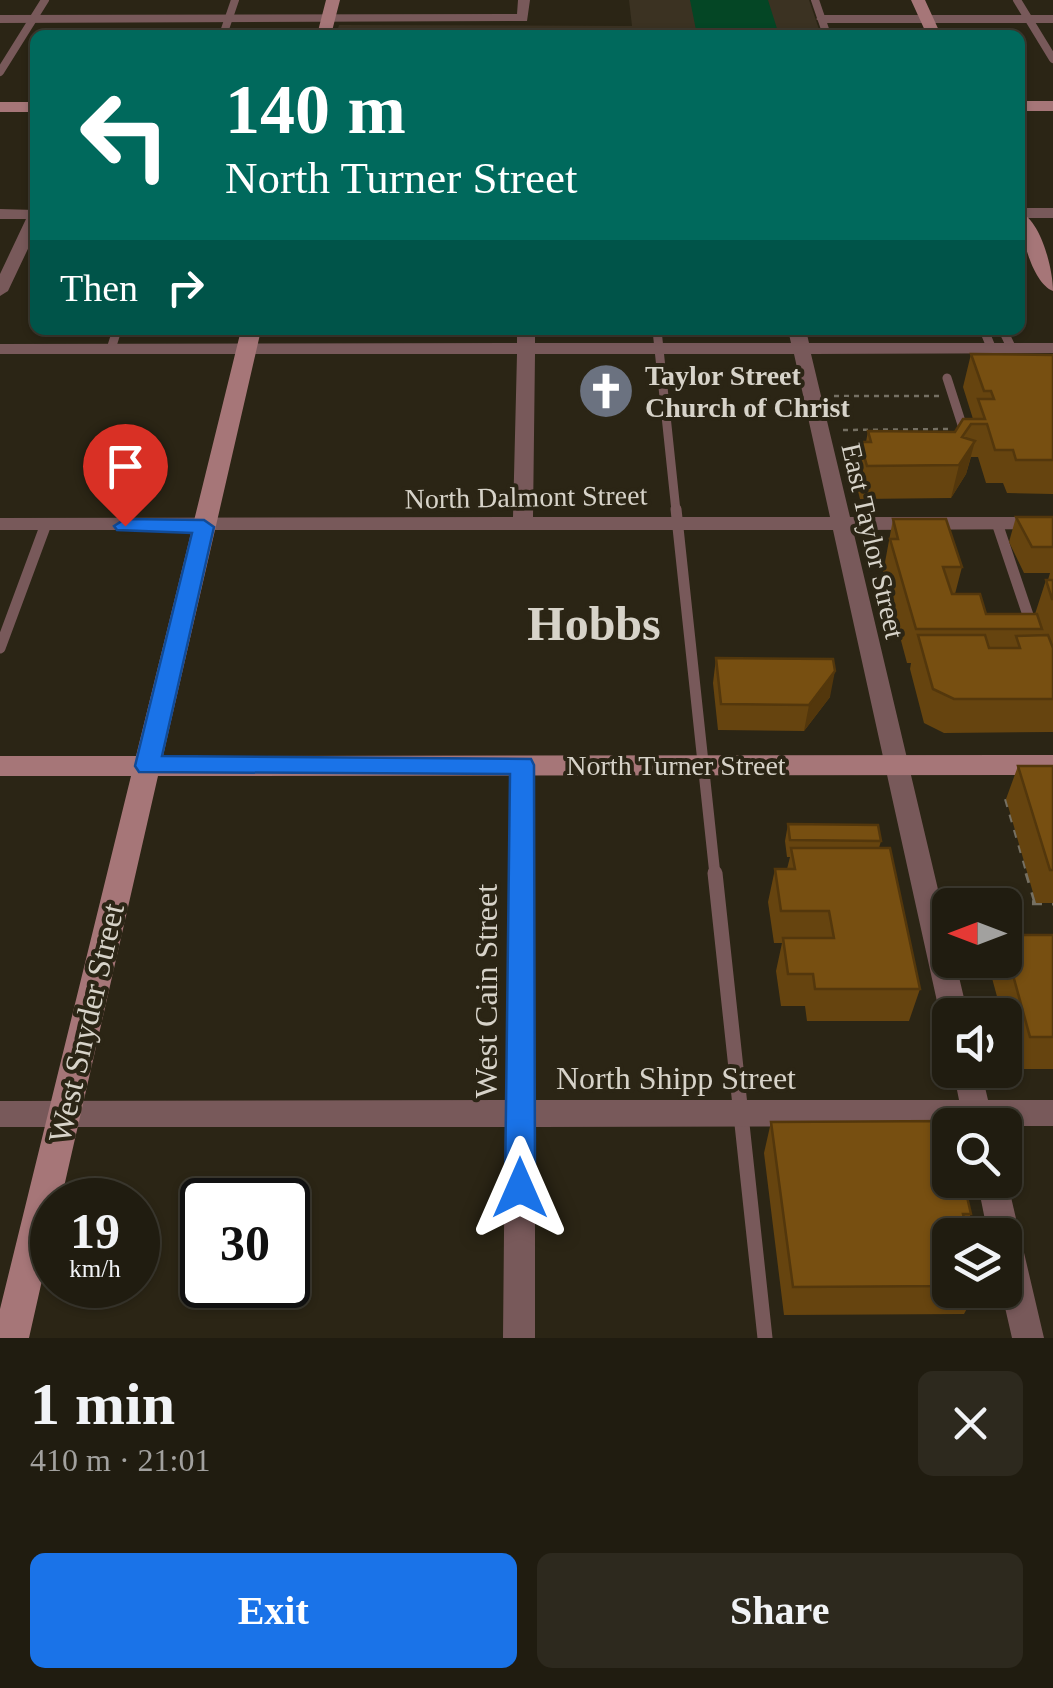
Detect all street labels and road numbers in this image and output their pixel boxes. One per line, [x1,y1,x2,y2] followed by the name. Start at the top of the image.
[835,440,911,642] street label: East Taylor Street
[404,479,648,515] street label: North Dalmont Street
[566,750,786,781] street label: North Turner Street
[468,884,504,1098] street label: West Cain Street
[41,900,131,1146] street label: West Snyder Street
[556,1060,796,1096] street label: North Shipp Street

